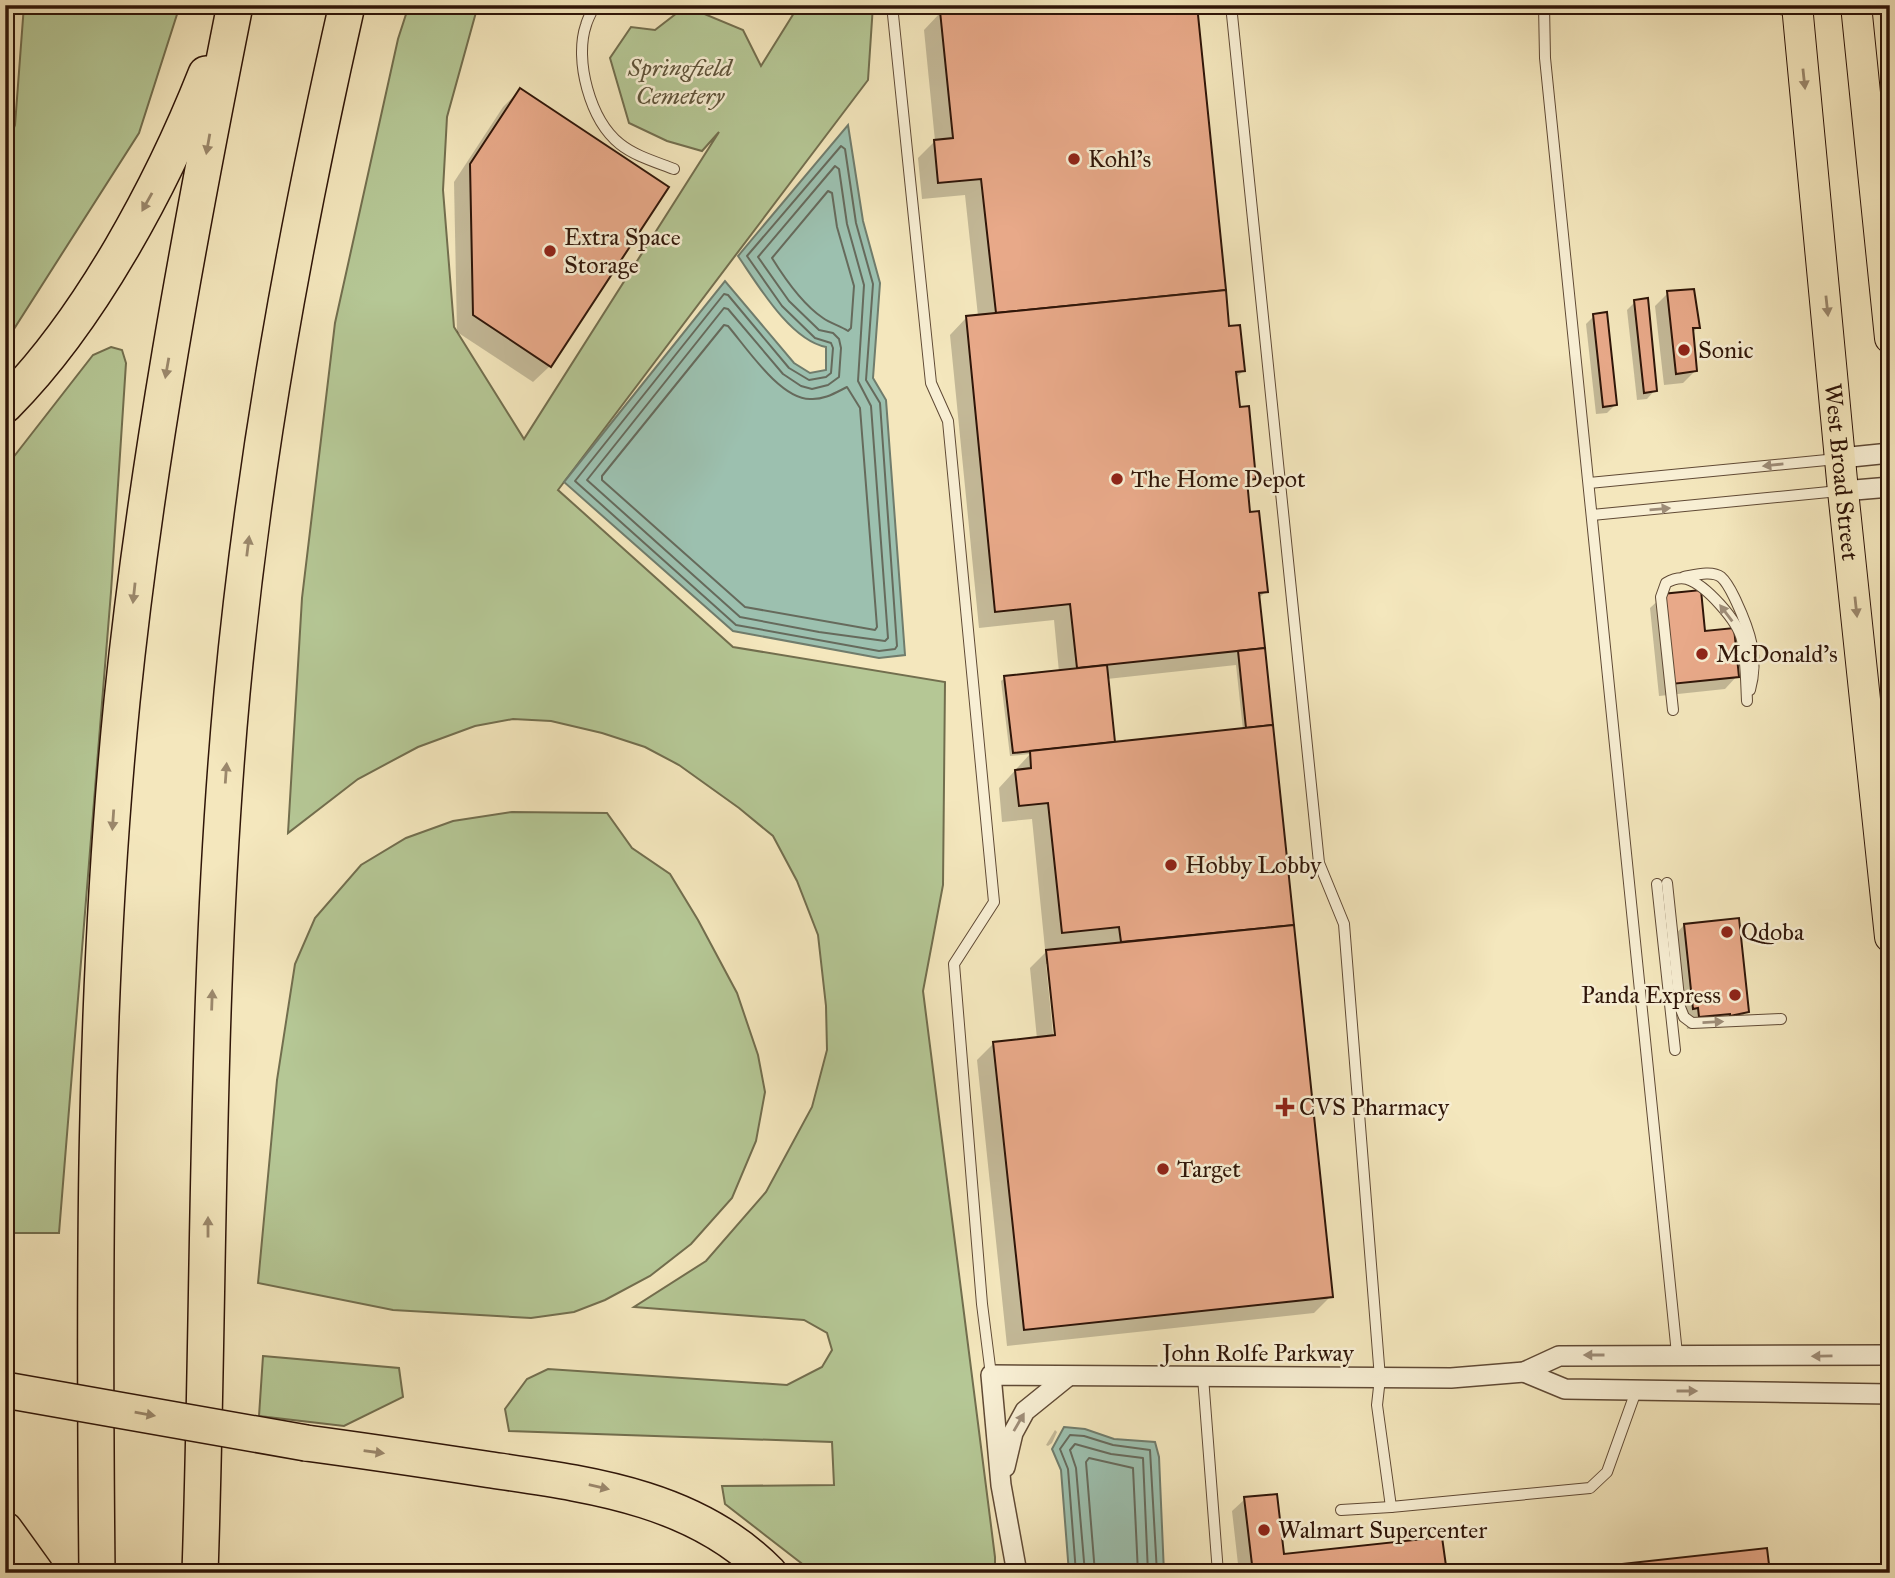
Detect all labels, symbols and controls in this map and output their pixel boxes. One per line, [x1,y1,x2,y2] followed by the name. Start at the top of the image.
[627,53,734,111] park label: Springfield Cemetery
[1799,69,1810,91] one-way arrow
[202,133,213,155] one-way arrow
[1088,144,1151,174] place label: Kohl's
[1066,151,1082,167] marker: Kohl's
[141,193,153,212] one-way arrow
[564,222,681,280] place label: Extra Space Storage
[542,243,558,259] marker: Extra Space Storage
[1822,295,1833,317] one-way arrow
[1698,335,1754,365] place label: Sonic
[1676,342,1692,358] marker: Sonic
[161,357,172,379] one-way arrow
[1818,382,1865,563] street label: West Broad Street
[1762,460,1784,471] one-way arrow
[1131,464,1306,494] place label: The Home Depot
[1109,471,1125,487] marker: The Home Depot
[1649,503,1671,514] one-way arrow
[243,535,254,557] one-way arrow
[129,582,140,604] one-way arrow
[1850,597,1861,619] one-way arrow
[1719,604,1733,622] one-way arrow
[1716,639,1838,669] place label: McDonald's
[1694,646,1710,662] marker: McDonald's
[220,761,231,783] one-way arrow
[107,809,118,831] one-way arrow
[1185,850,1322,880] place label: Hobby Lobby
[1163,857,1179,873] marker: Hobby Lobby
[1741,917,1805,947] place label: Qdoba
[1719,924,1735,940] marker: Qdoba
[1581,980,1721,1010] place label: Panda Express
[1727,987,1743,1003] marker: Panda Express
[207,988,218,1010] one-way arrow
[1702,1016,1724,1027] one-way arrow
[1299,1092,1450,1122] place label: CVS Pharmacy
[1277,1099,1293,1115] marker: CVS Pharmacy
[1177,1154,1241,1184] place label: Target
[1155,1161,1171,1177] marker: Target
[202,1216,214,1238] one-way arrow
[1159,1338,1354,1368] street label: John Rolfe Parkway
[1583,1349,1605,1361] one-way arrow
[1810,1350,1832,1362] one-way arrow
[1677,1385,1699,1397] one-way arrow
[134,1409,156,1420] one-way arrow
[1013,1412,1025,1431] one-way arrow
[363,1447,385,1458] one-way arrow
[588,1482,610,1493] one-way arrow
[1278,1515,1487,1545] place label: Walmart Supercenter
[1256,1522,1272,1538] marker: Walmart Supercenter

